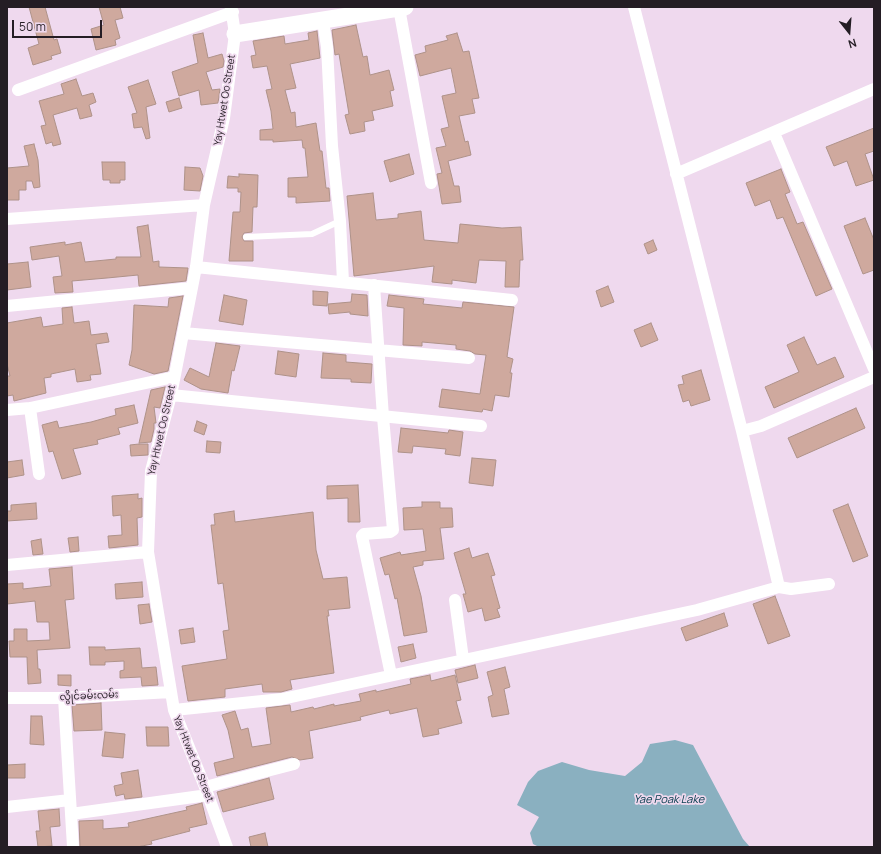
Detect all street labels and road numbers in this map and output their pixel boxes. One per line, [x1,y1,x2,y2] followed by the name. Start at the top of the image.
[212,54,238,146] street label: Yay Htwet Oo Street
[146,384,178,476] street label: Yay Htwet Oo Street
[59,688,119,704] street label: လွိုင်ခမ်းလမ်း
[170,714,216,804] street label: Yay Htwet Oo Street

